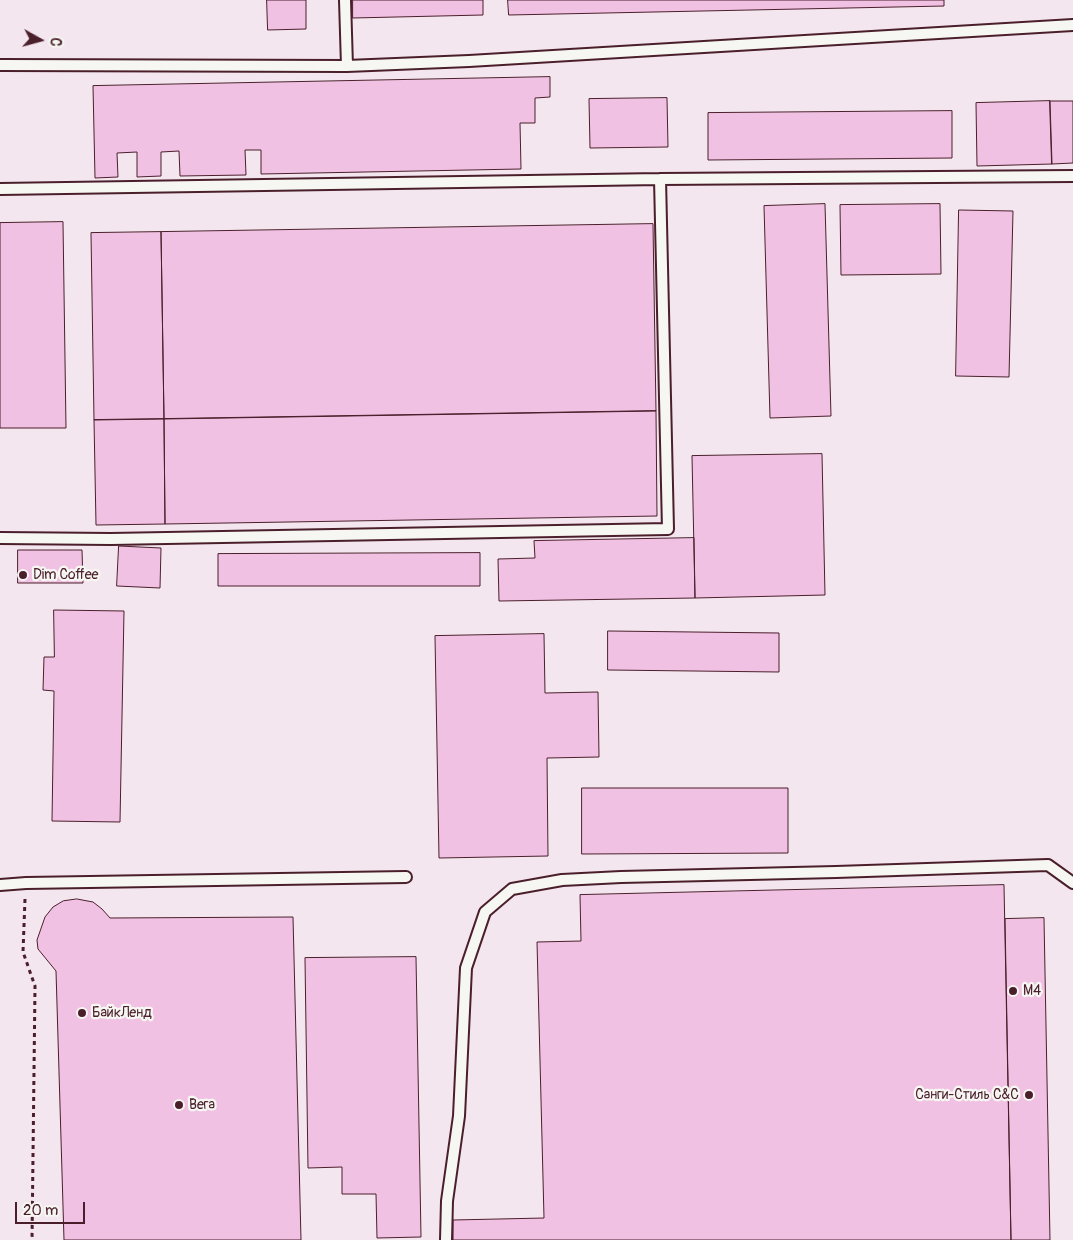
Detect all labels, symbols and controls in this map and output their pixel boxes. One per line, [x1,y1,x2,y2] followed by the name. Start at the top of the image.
[15,15,65,65] north arrow
[46,37,64,47] text: С
[33,567,99,583] place label: Dim Coffee
[17,569,29,581] marker: Dim Coffee
[1023,983,1041,999] place label: М4
[1007,985,1019,997] marker: М4
[92,1005,152,1021] place label: БайкЛенд
[76,1007,88,1019] marker: БайкЛенд
[915,1087,1019,1103] place label: Санги-Стиль C&C
[1023,1089,1035,1101] marker: Санги-Стиль C&C
[189,1097,215,1113] place label: Вега
[173,1099,185,1111] marker: Вега
[18,1192,88,1224] scale bar
[23,1201,58,1220] text: 20 m

